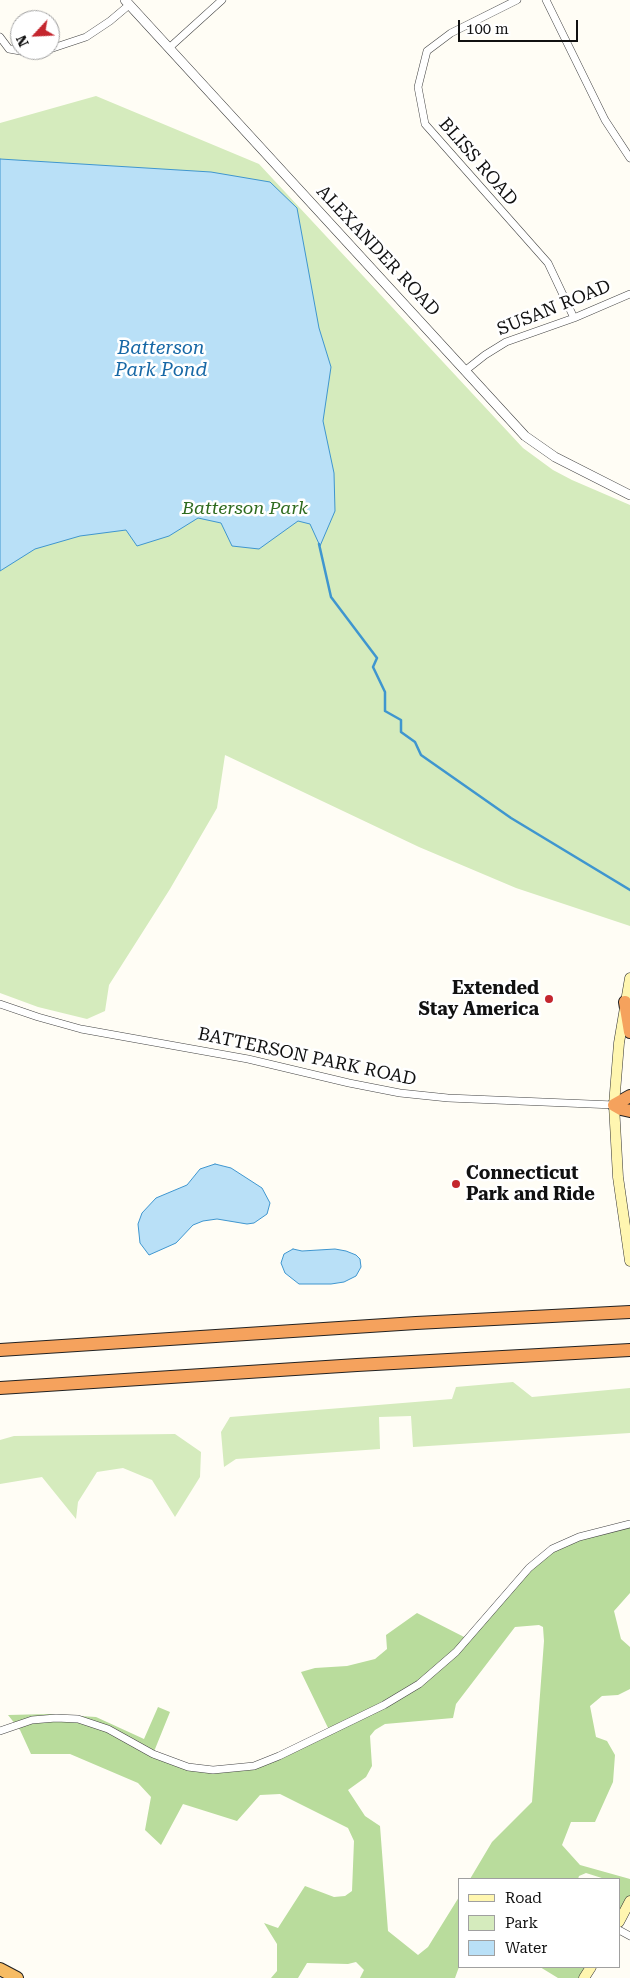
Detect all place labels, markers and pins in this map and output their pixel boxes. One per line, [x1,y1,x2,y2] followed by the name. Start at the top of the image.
[419,978,539,1021] place label: Extended Stay America
[543,993,555,1005] marker: Extended Stay America
[466,1163,595,1206] place label: Connecticut Park and Ride
[450,1178,462,1190] marker: Connecticut Park and Ride

